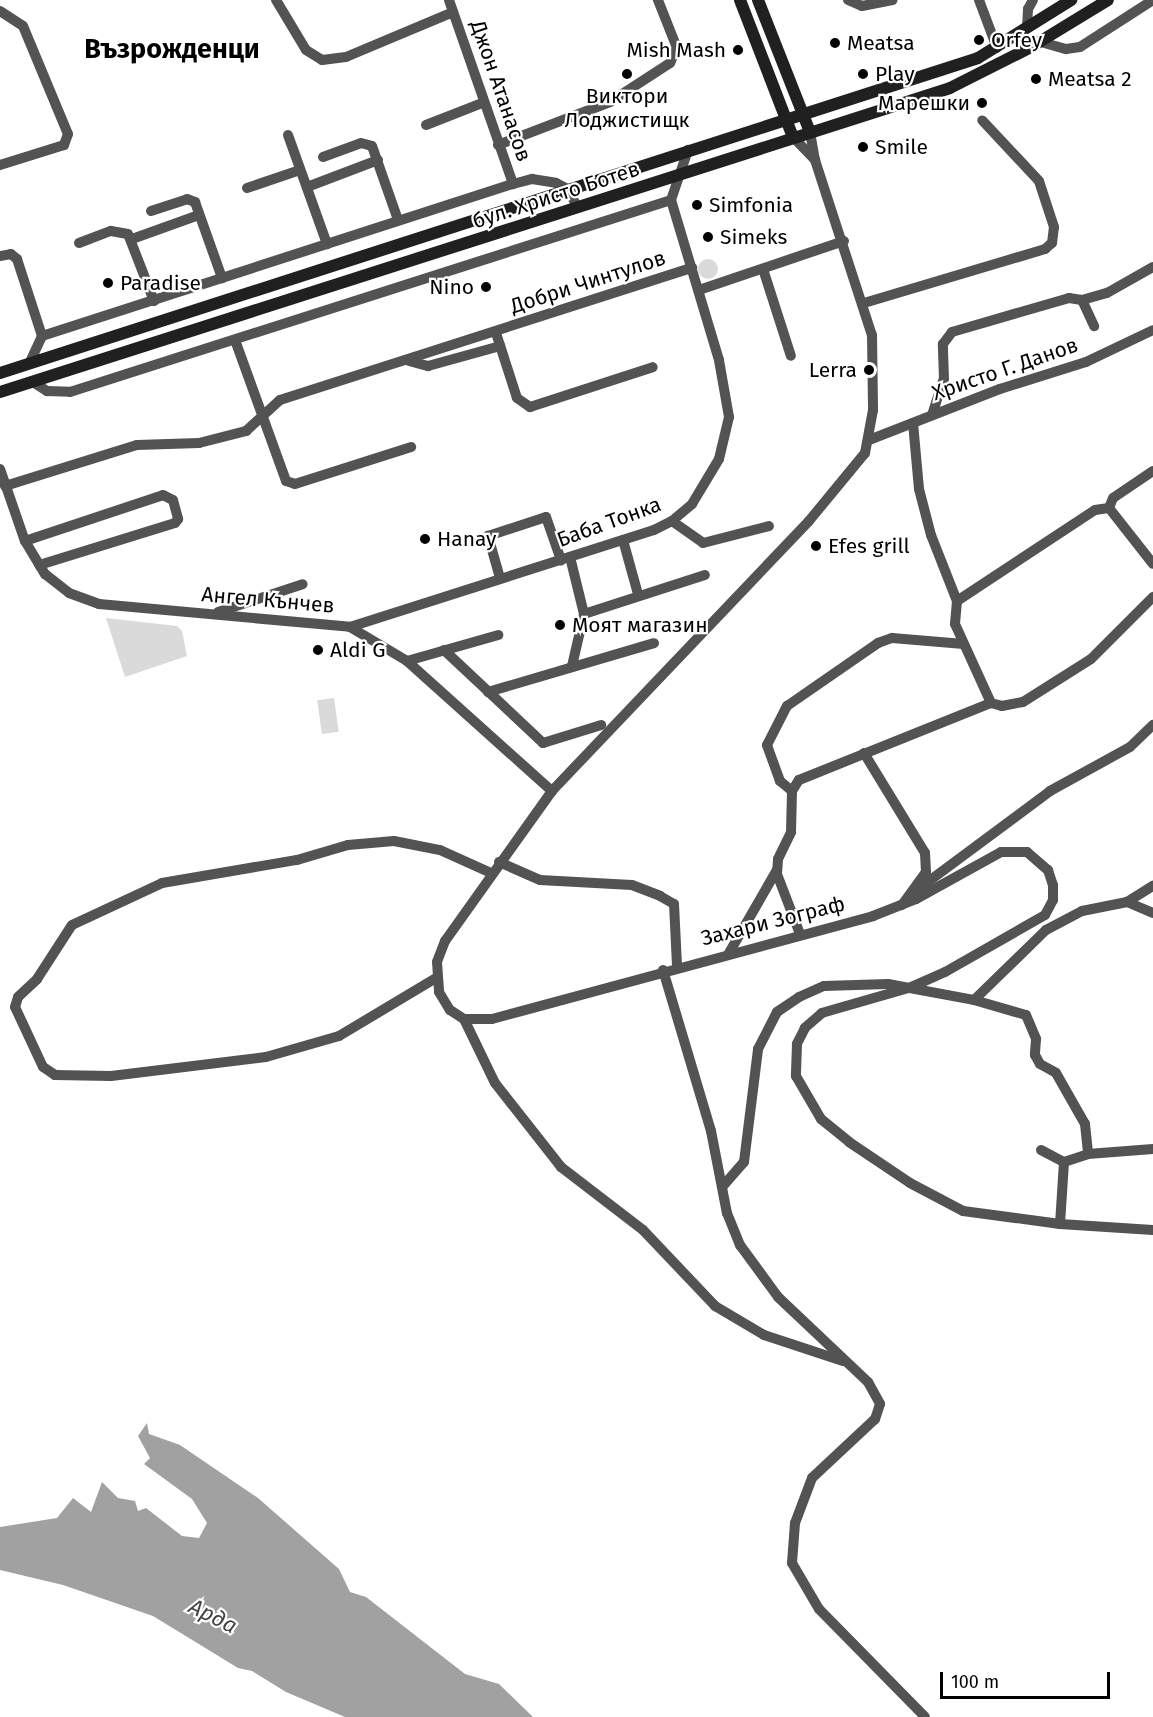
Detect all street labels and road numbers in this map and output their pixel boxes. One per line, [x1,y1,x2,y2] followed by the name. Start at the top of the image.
[465,17,537,165] street label: Джон Атанасов
[469,156,643,234] street label: бул. Христо Ботев
[507,245,669,319] street label: Добри Чинтулов
[929,332,1081,406] street label: Христо Г. Данов
[554,492,664,552] street label: Баба Тонка
[201,582,335,618] street label: Ангел Кънчев
[698,891,848,951] street label: Захари Зограф

